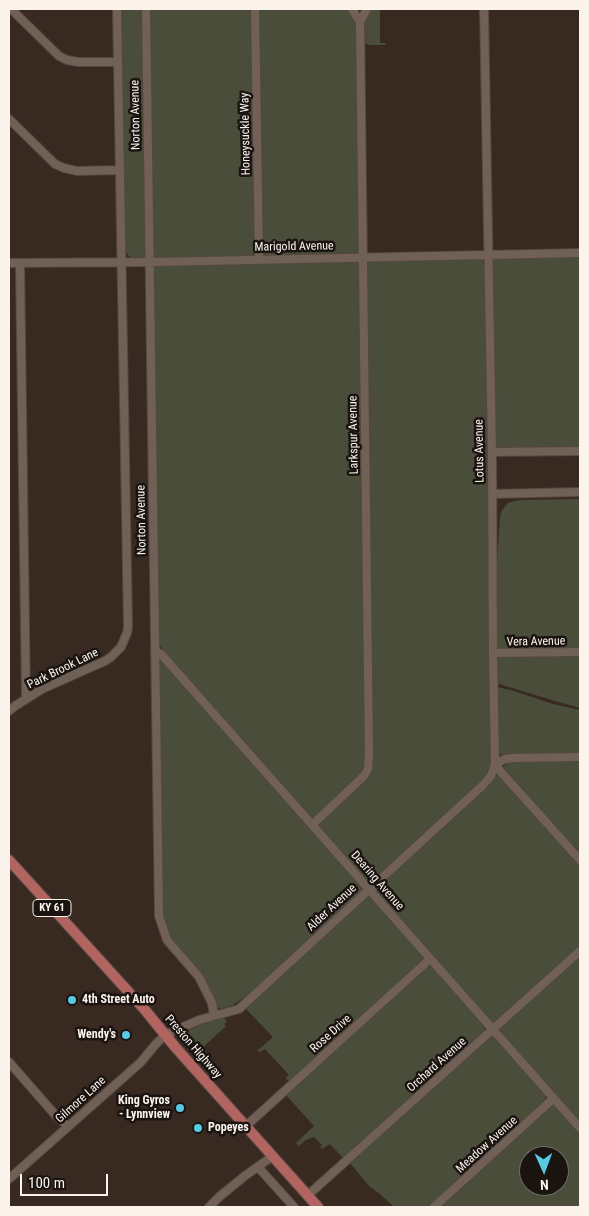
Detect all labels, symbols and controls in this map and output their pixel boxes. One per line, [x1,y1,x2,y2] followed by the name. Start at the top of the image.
[128,80,144,150] street label: Norton Avenue
[238,92,254,176] street label: Honeysuckle Way
[254,239,334,255] street label: Marigold Avenue
[346,396,362,474] street label: Larkspur Avenue
[472,419,488,483] street label: Lotus Avenue
[134,485,150,555] street label: Norton Avenue
[507,634,565,650] street label: Vera Avenue
[25,646,101,692] street label: Park Brook Lane
[347,848,407,914] street label: Dearing Avenue
[304,882,360,934] street label: Alder Avenue
[33,900,71,916] road number: KY 61
[82,993,155,1007] place label: 4th Street Auto
[66,994,78,1006] marker: 4th Street Auto
[161,1012,225,1082] street label: Preston Highway
[308,1012,354,1056] street label: Rose Drive
[77,1028,116,1042] place label: Wendy's
[120,1029,132,1041] marker: Wendy's
[404,1035,470,1095] street label: Orchard Avenue
[53,1074,109,1126] street label: Gilmore Lane
[118,1094,170,1122] place label: King Gyros - Lynnview
[174,1102,186,1114] marker: King Gyros - Lynnview
[453,1114,521,1176] street label: Meadow Avenue
[208,1121,249,1135] place label: Popeyes
[192,1122,204,1134] marker: Popeyes
[519,1146,569,1196] north arrow
[22,1164,110,1196] scale bar
[28,1174,65,1192] text: 100 m
[540,1177,549,1193] text: N

